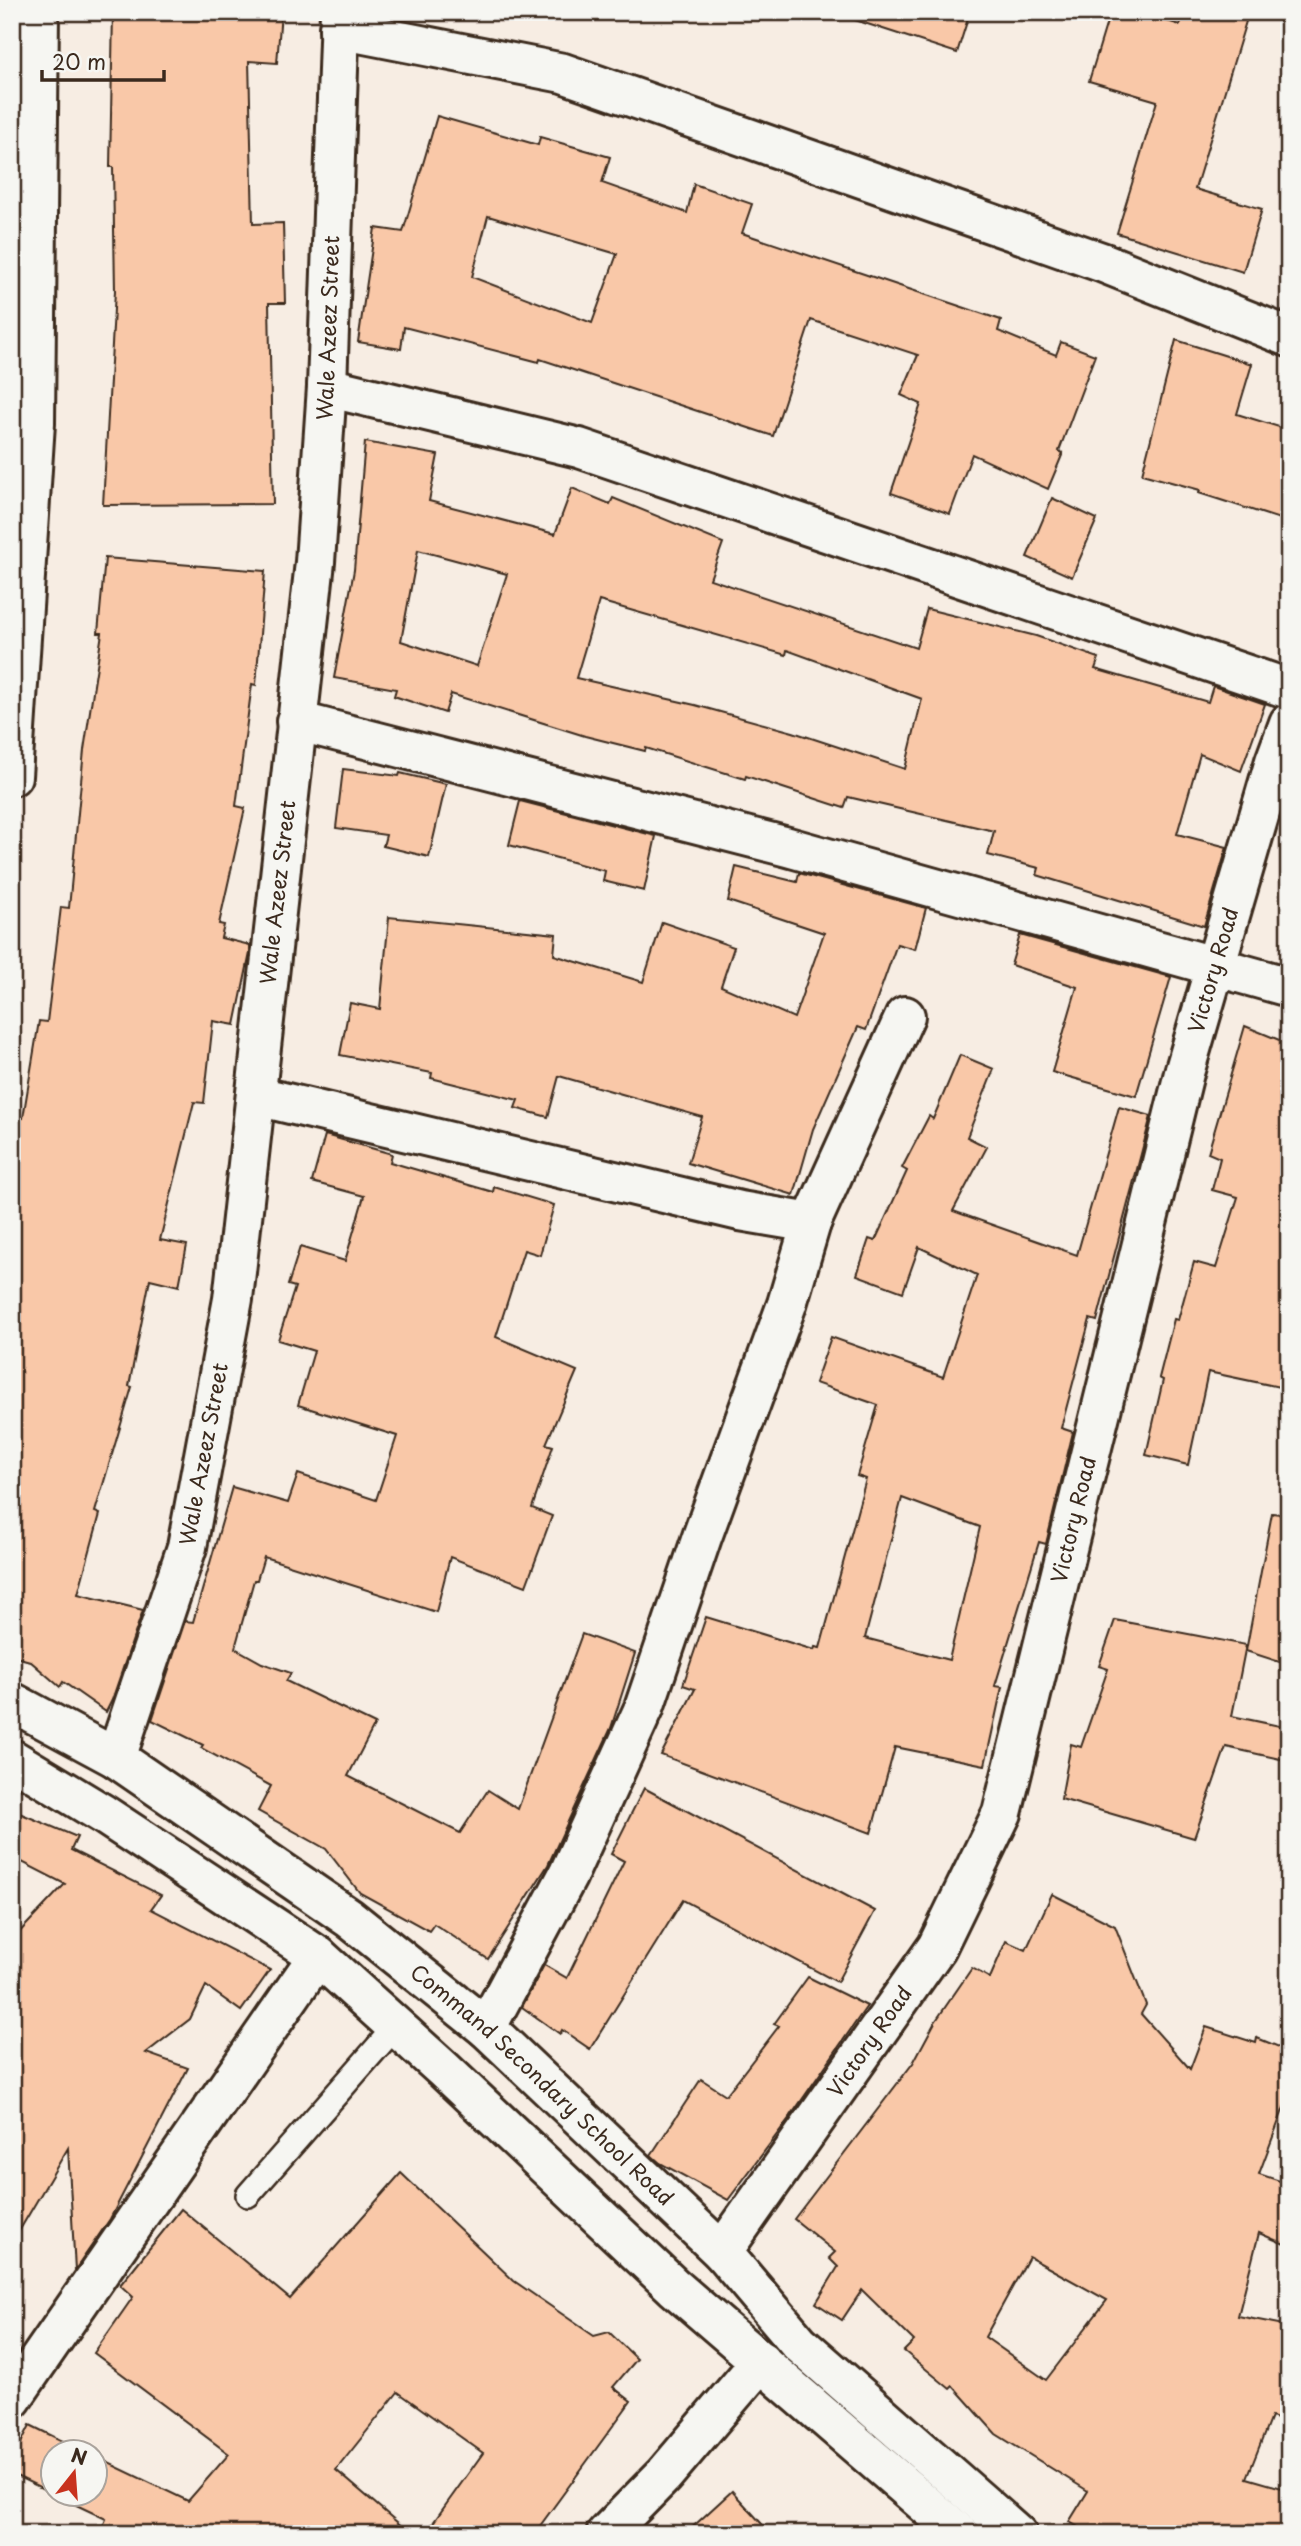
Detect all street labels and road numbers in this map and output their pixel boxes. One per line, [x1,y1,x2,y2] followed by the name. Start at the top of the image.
[307,235,346,421] street label: Wale Azeez Street
[250,798,302,986] street label: Wale Azeez Street
[1179,903,1245,1037] street label: Victory Road
[170,1360,235,1548] street label: Wale Azeez Street
[1041,1453,1103,1586] street label: Victory Road
[404,1955,682,2212] street label: Command Secondary School Road
[818,1979,919,2103] street label: Victory Road

